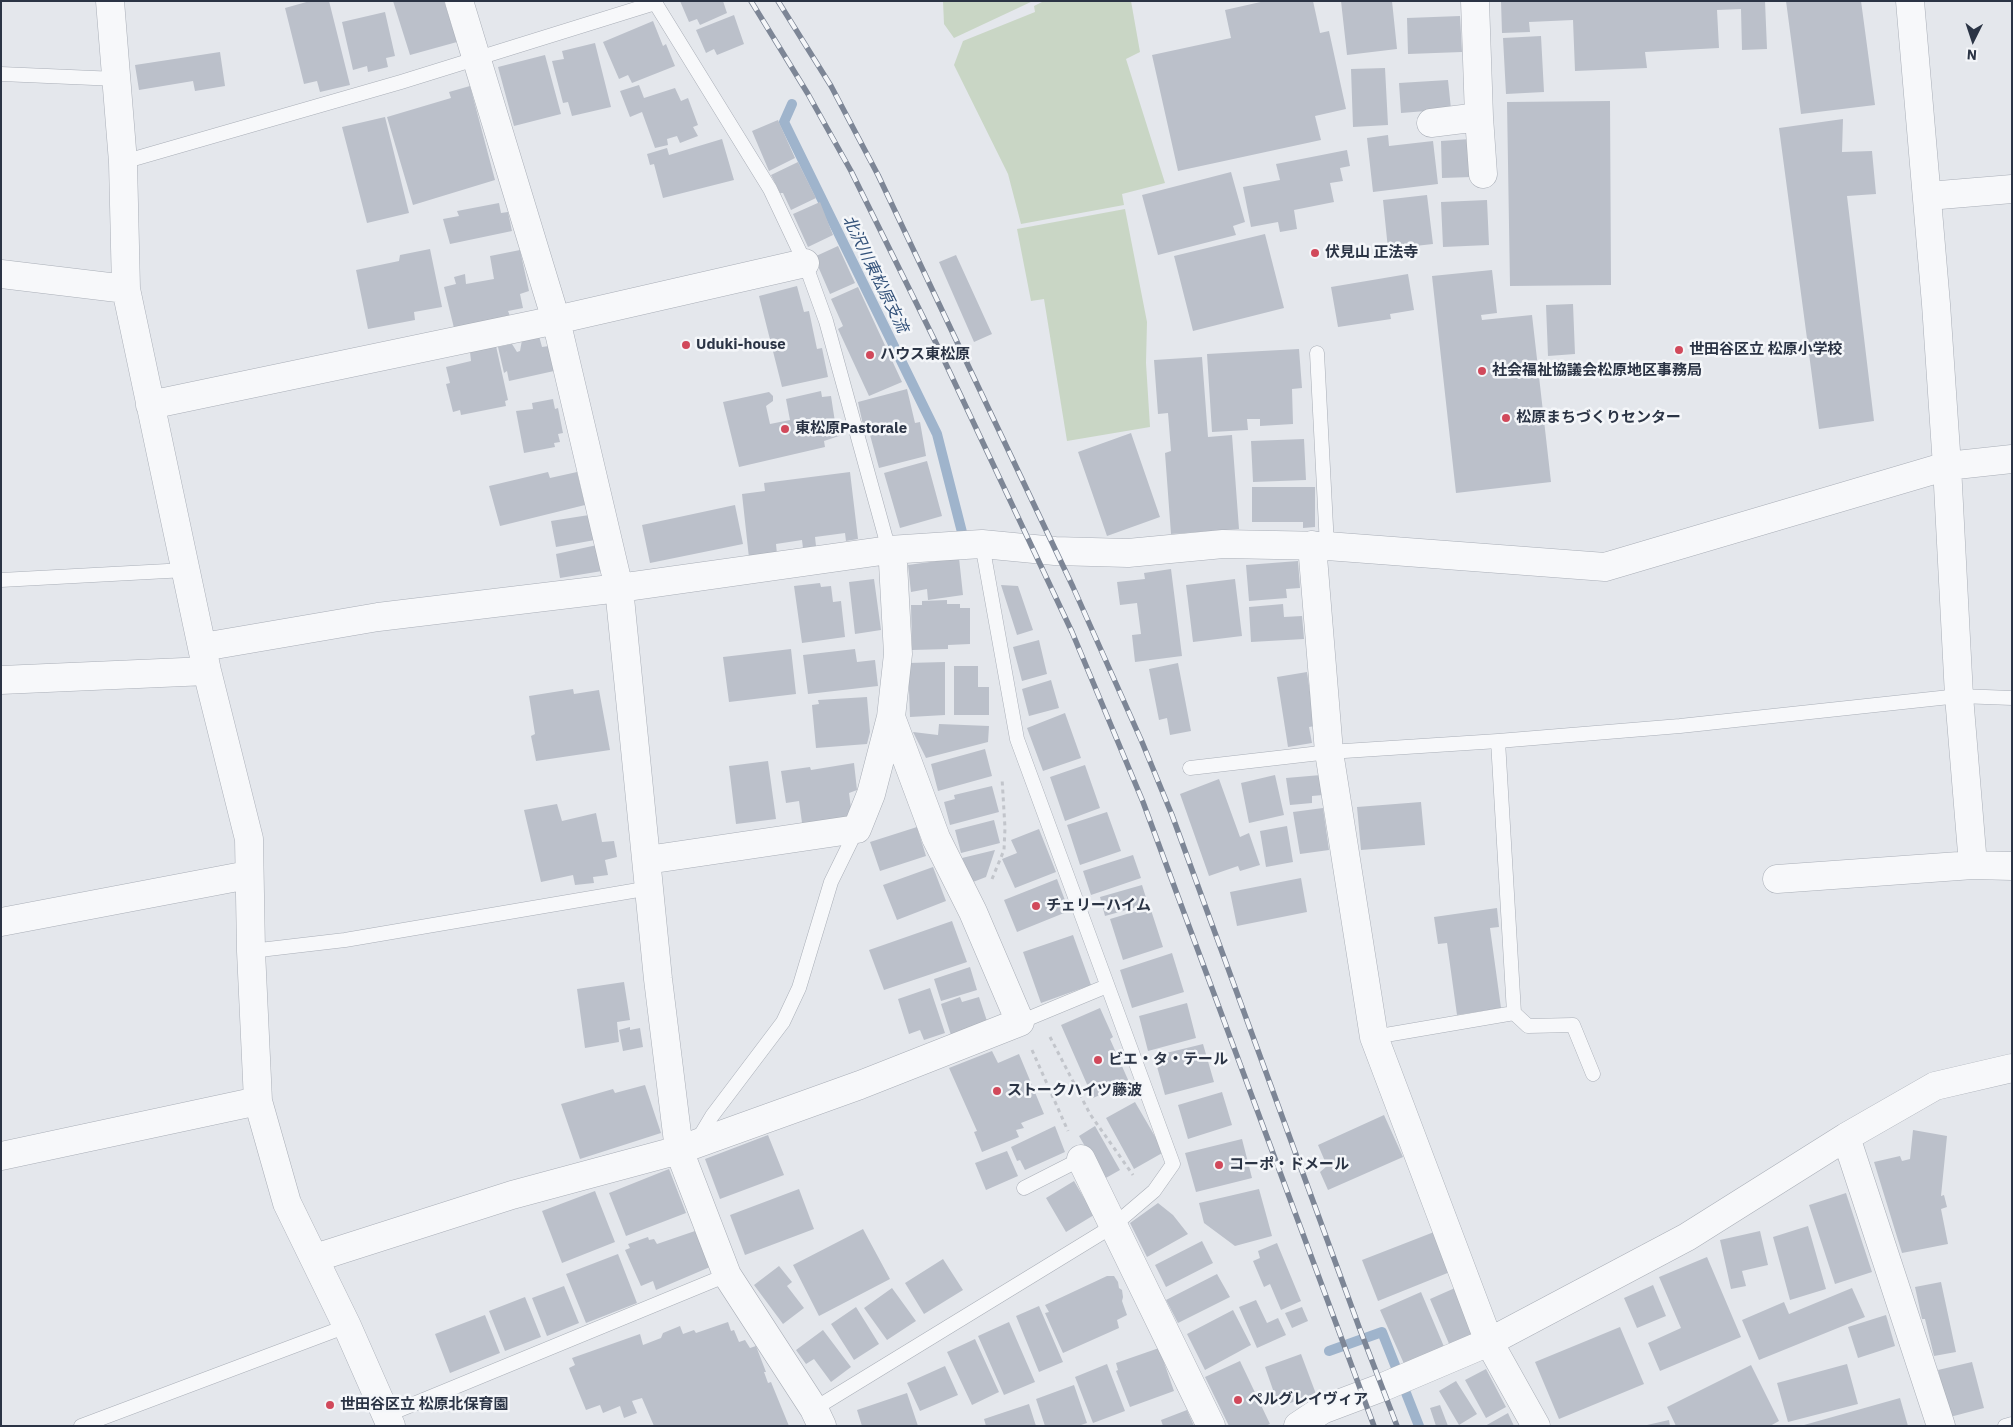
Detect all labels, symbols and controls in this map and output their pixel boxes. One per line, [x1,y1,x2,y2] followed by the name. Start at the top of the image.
[1948,15,1998,65] north arrow
[1966,46,1978,64] text: N
[838,212,912,336] water label: 北沢川東松原支流
[1325,244,1419,262] place label: 伏見山 正法寺
[1309,247,1321,259] marker: 伏見山 正法寺
[696,336,786,354] place label: Uduki-house
[680,339,692,351] marker: Uduki-house
[1689,341,1843,359] place label: 世田谷区立 松原小学校
[1673,344,1685,356] marker: 世田谷区立 松原小学校
[880,346,970,364] place label: ハウス東松原
[864,349,876,361] marker: ハウス東松原
[1492,362,1702,380] place label: 社会福祉協議会松原地区事務局
[1476,365,1488,377] marker: 社会福祉協議会松原地区事務局
[1516,409,1681,427] place label: 松原まちづくりセンター
[1500,412,1512,424] marker: 松原まちづくりセンター
[795,420,907,438] place label: 東松原Pastorale
[779,423,791,435] marker: 東松原Pastorale
[1046,897,1151,915] place label: チェリーハイム
[1030,900,1042,912] marker: チェリーハイム
[1108,1051,1228,1069] place label: ビエ・タ・テール
[1092,1054,1104,1066] marker: ビエ・タ・テール
[1007,1082,1142,1100] place label: ストークハイツ藤波
[991,1085,1003,1097] marker: ストークハイツ藤波
[1229,1156,1349,1174] place label: コーポ・ドメール
[1213,1159,1225,1171] marker: コーポ・ドメール
[1248,1391,1368,1409] place label: ペルグレイヴィア
[1232,1394,1244,1406] marker: ペルグレイヴィア
[340,1396,509,1414] place label: 世田谷区立 松原北保育園
[324,1399,336,1411] marker: 世田谷区立 松原北保育園

